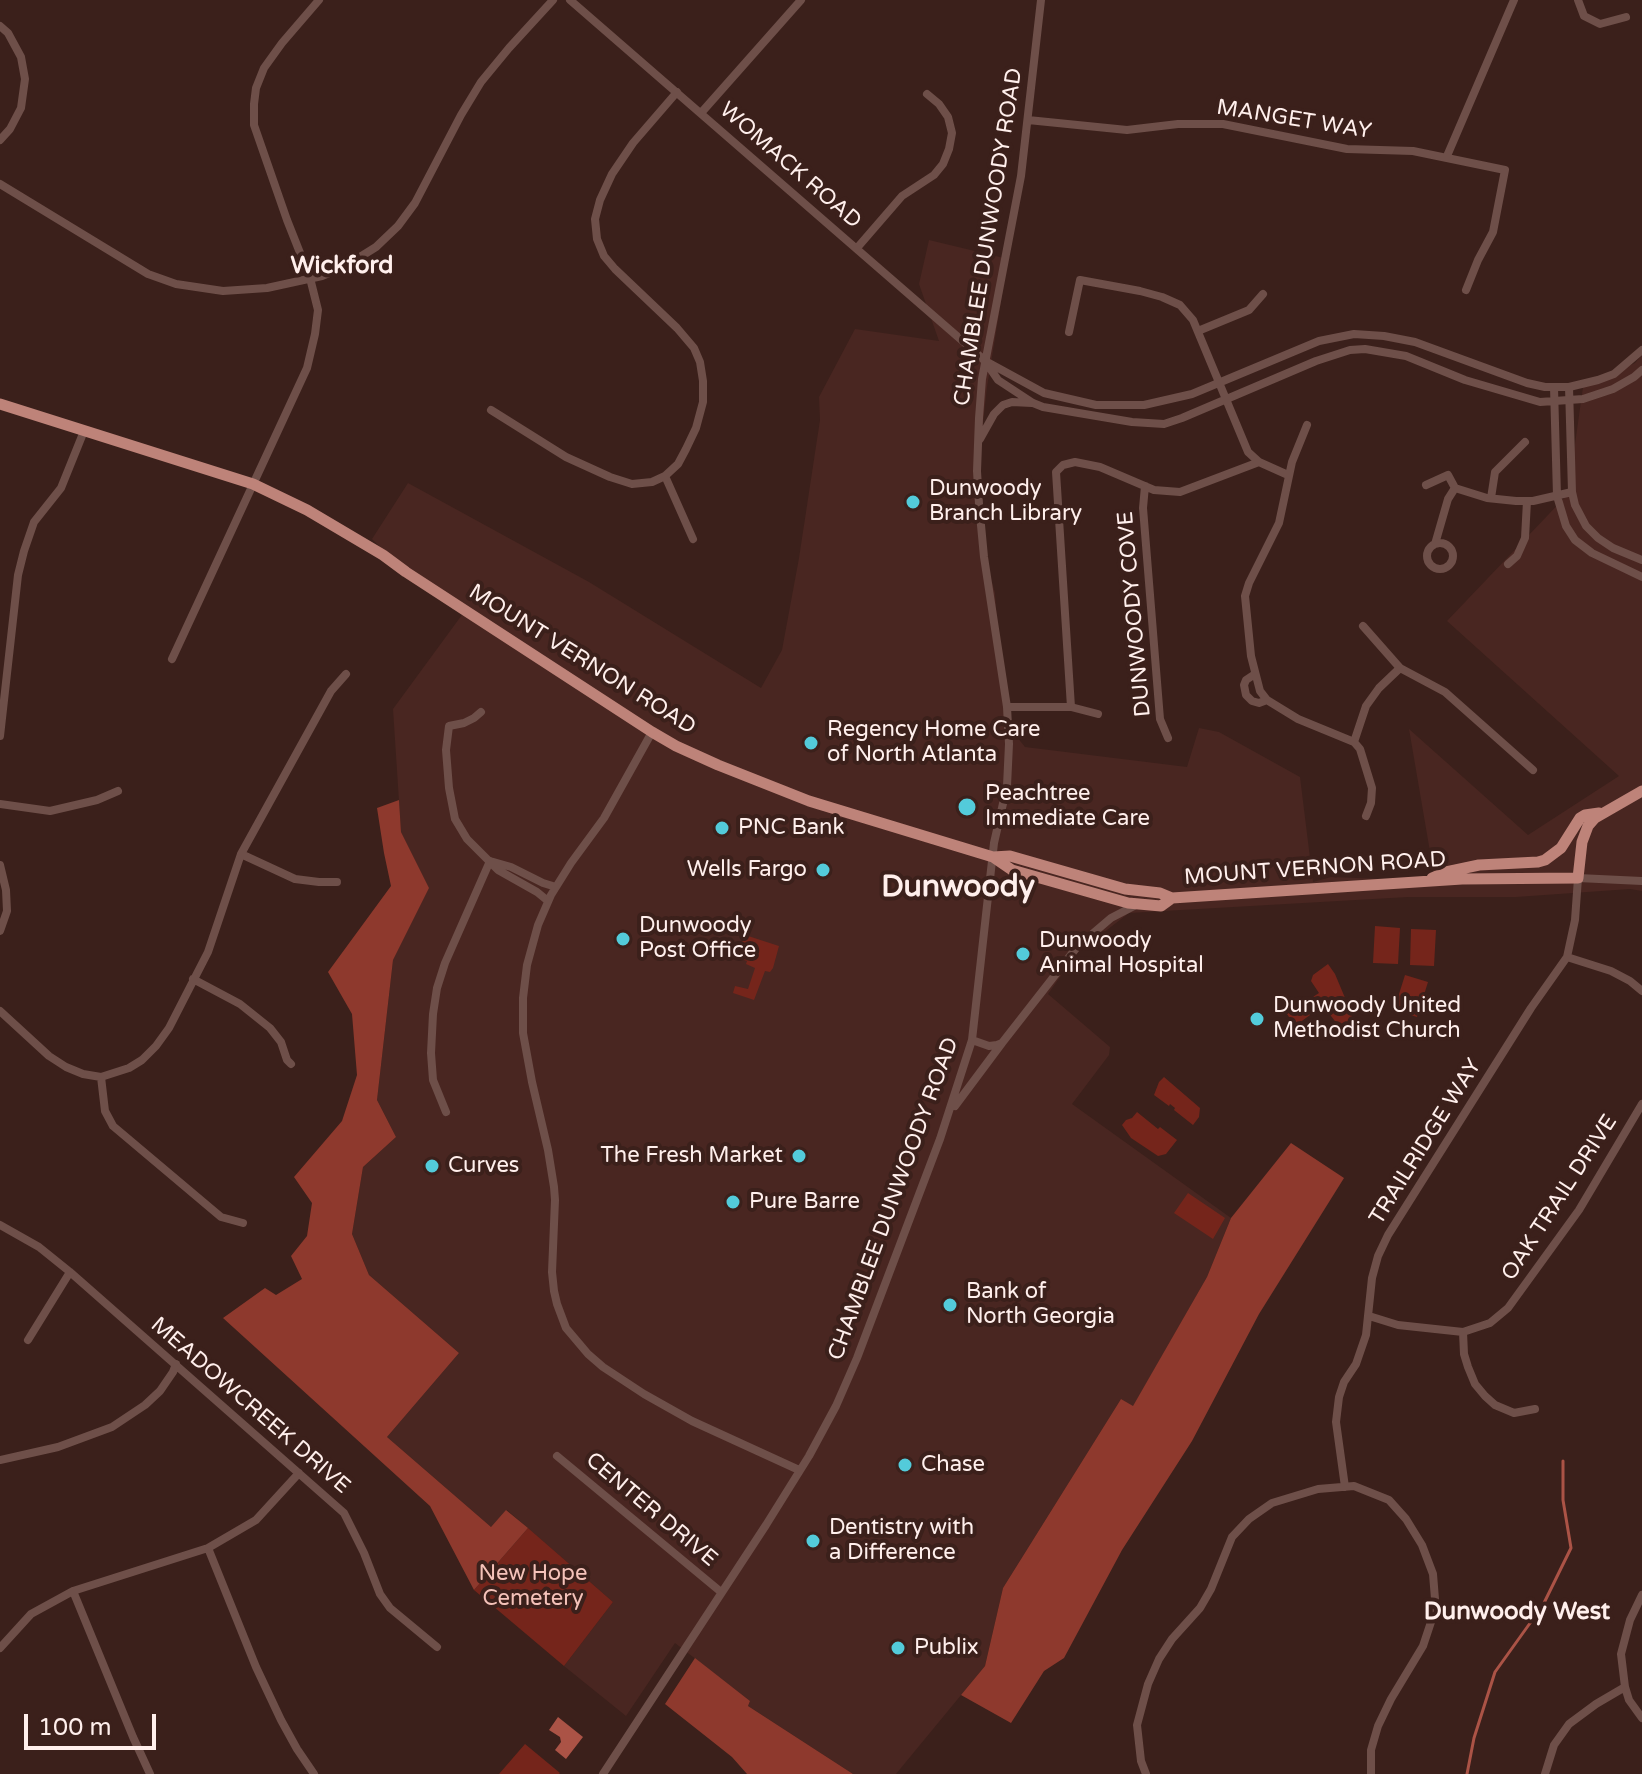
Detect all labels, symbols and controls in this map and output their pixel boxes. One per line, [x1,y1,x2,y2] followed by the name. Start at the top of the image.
[949,66,1029,408] street label: CHAMBLEE DUNWOODY ROAD
[1215,95,1373,145] street label: MANGET WAY
[714,97,866,235] street label: WOMACK ROAD
[291,253,393,281] district label: Wickford
[929,476,1082,528] place label: Dunwoody Branch Library
[904,493,922,511] marker: Dunwoody Branch Library
[1113,510,1157,718] street label: DUNWOODY COVE
[464,579,700,741] street label: MOUNT VERNON ROAD
[827,717,1040,768] place label: Regency Home Care of North Atlanta
[802,734,820,752] marker: Regency Home Care of North Atlanta
[985,781,1150,832] place label: Peachtree Immediate Care
[956,796,978,818] marker: Peachtree Immediate Care
[738,815,844,841] place label: PNC Bank
[713,819,731,837] marker: PNC Bank
[1183,847,1447,891] street label: MOUNT VERNON ROAD
[687,857,807,883] place label: Wells Fargo
[814,861,832,879] marker: Wells Fargo
[881,870,1035,906] district label: Dunwoody
[639,913,756,964] place label: Dunwoody Post Office
[1039,928,1204,980] place label: Dunwoody Animal Hospital
[614,930,632,948] marker: Dunwoody Post Office
[1014,945,1032,963] marker: Dunwoody Animal Hospital
[1273,993,1461,1044] place label: Dunwoody United Methodist Church
[1248,1010,1266,1028] marker: Dunwoody United Methodist Church
[823,1034,965,1364] street label: CHAMBLEE DUNWOODY ROAD
[1364,1054,1488,1230] street label: TRAILRIDGE WAY
[1497,1110,1623,1286] street label: OAK TRAIL DRIVE
[600,1143,783,1169] place label: The Fresh Market
[790,1147,808,1165] marker: The Fresh Market
[448,1153,519,1179] place label: Curves
[423,1157,441,1175] marker: Curves
[749,1189,860,1215] place label: Pure Barre
[724,1193,742,1211] marker: Pure Barre
[966,1279,1115,1330] place label: Bank of North Georgia
[941,1296,959,1314] marker: Bank of North Georgia
[145,1312,355,1500] street label: MEADOWCREEK DRIVE
[580,1447,722,1573] street label: CENTER DRIVE
[921,1452,985,1478] place label: Chase
[896,1456,914,1474] marker: Chase
[829,1515,974,1566] place label: Dentistry with a Difference
[804,1532,822,1550] marker: Dentistry with a Difference
[479,1561,587,1612] park label: New Hope Cemetery
[1424,1599,1610,1627] district label: Dunwoody West
[914,1635,979,1661] place label: Publix
[889,1639,907,1657] marker: Publix
[28,1698,160,1748] scale bar
[38,1713,112,1742] text: 100 m

